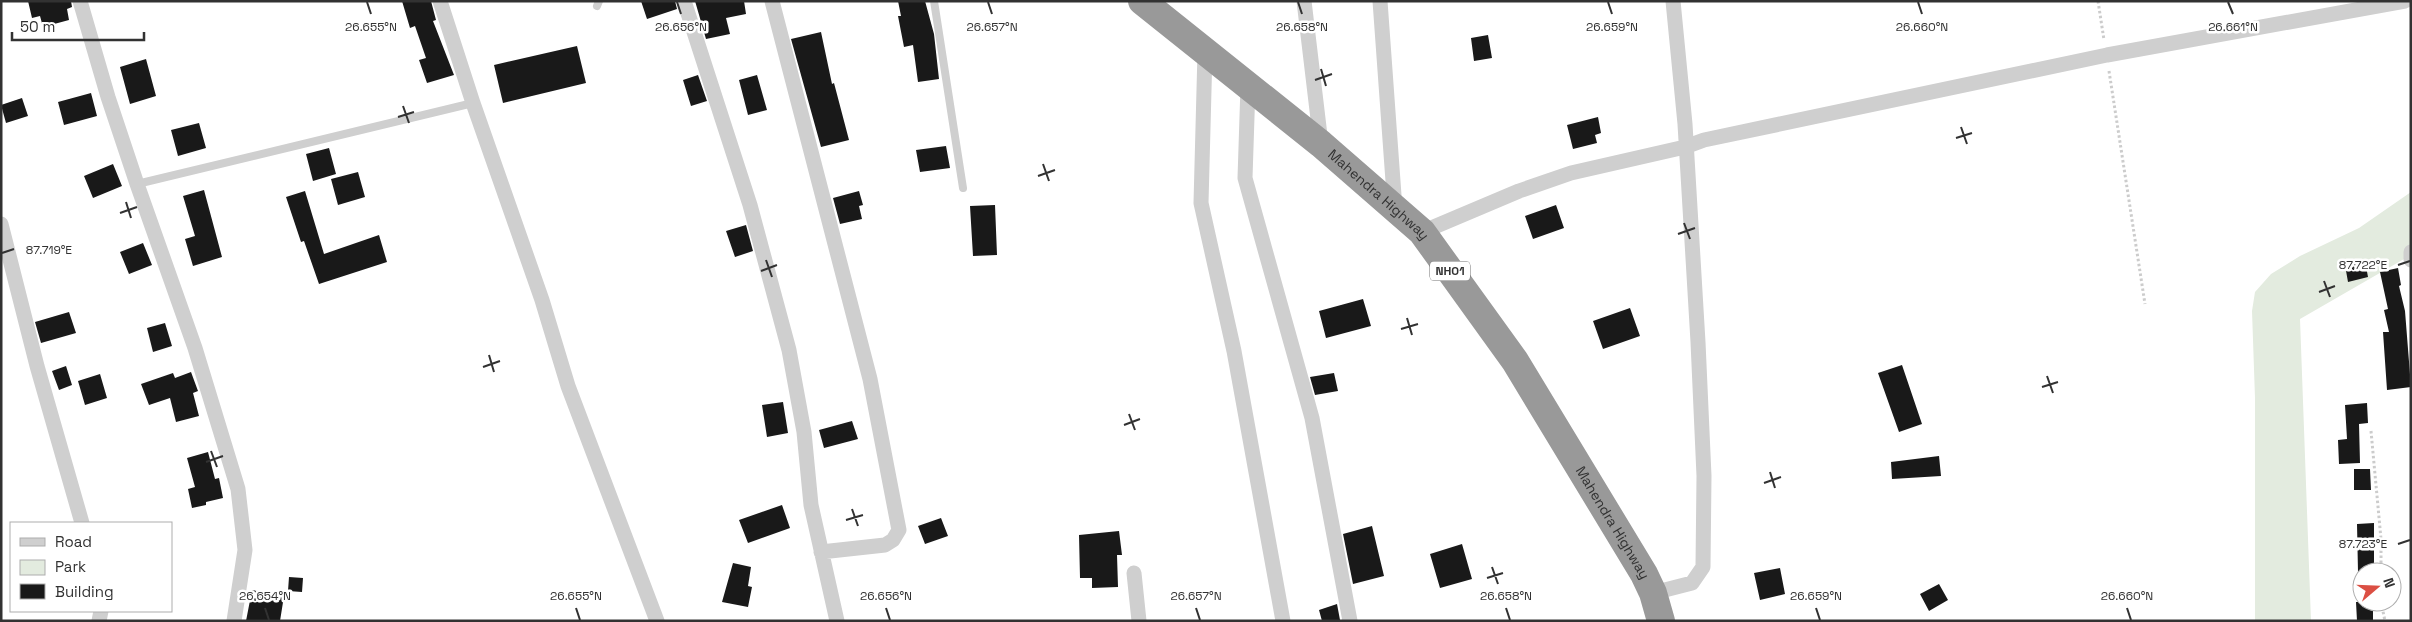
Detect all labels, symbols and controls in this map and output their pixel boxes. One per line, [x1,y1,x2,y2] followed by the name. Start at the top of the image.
[12,10,145,42] scale bar
[20,17,55,36] text: 50 m
[345,19,397,35] text: 26.655°N
[655,19,707,35] text: 26.656°N
[966,19,1018,35] text: 26.657°N
[1276,19,1328,35] text: 26.658°N
[1586,19,1638,35] text: 26.659°N
[1896,19,1948,35] text: 26.660°N
[2208,19,2258,35] text: 26.661°N
[1324,145,1434,243] street label: Mahendra Highway
[26,242,72,258] text: 87.719°E
[2339,257,2387,273] text: 87.722°E
[1430,262,1470,280] road number: NH01
[1572,463,1654,582] street label: Mahendra Highway
[10,522,172,612] legend
[55,532,92,551] text: Road
[2339,536,2387,552] text: 87.723°E
[55,557,86,576] text: Park
[2352,562,2402,612] north arrow
[2379,575,2399,590] text: N
[55,582,114,601] text: Building
[239,588,291,604] text: 26.654°N
[550,588,602,604] text: 26.655°N
[860,588,912,604] text: 26.656°N
[1170,588,1222,604] text: 26.657°N
[1480,588,1532,604] text: 26.658°N
[1790,588,1842,604] text: 26.659°N
[2101,588,2153,604] text: 26.660°N

